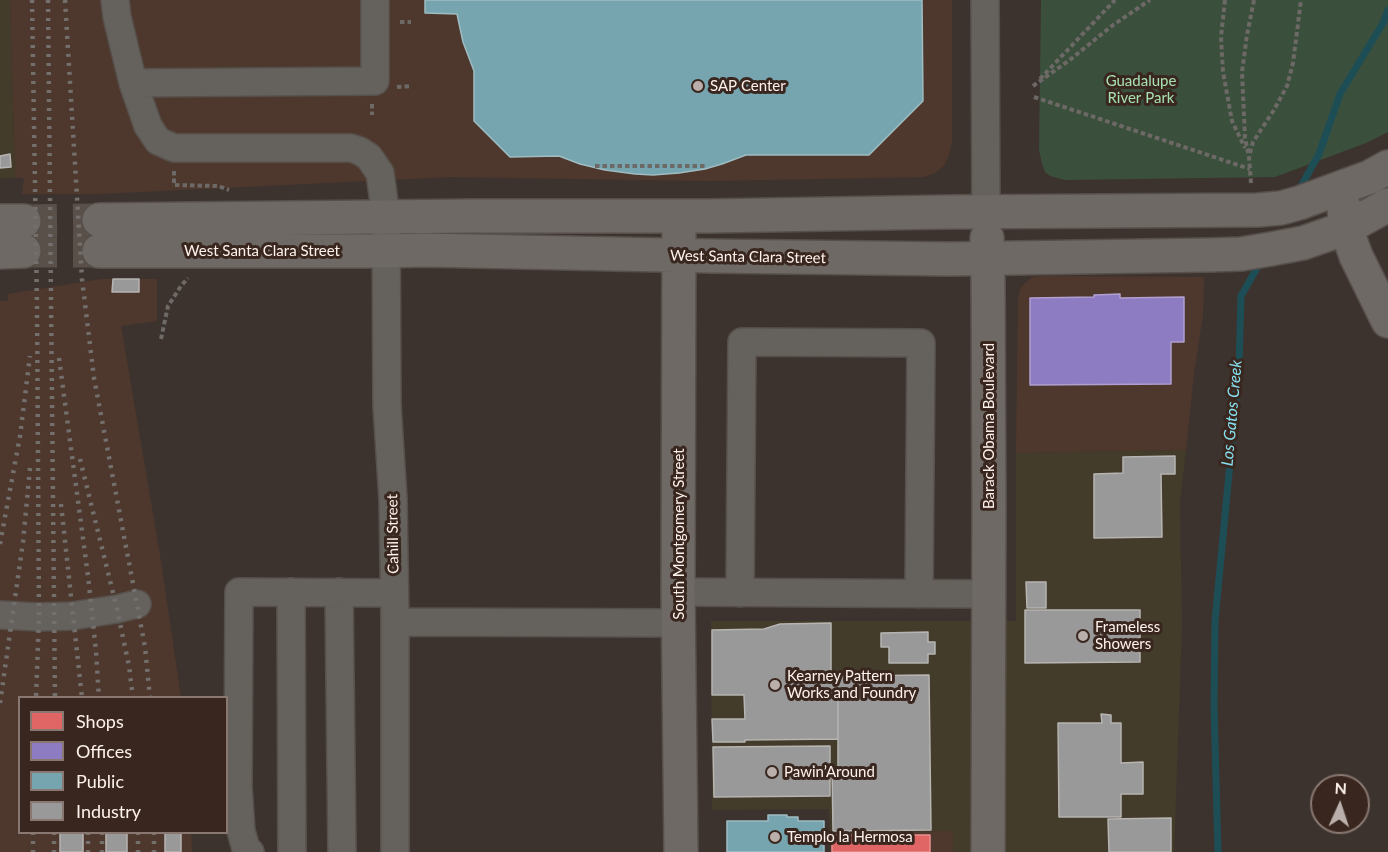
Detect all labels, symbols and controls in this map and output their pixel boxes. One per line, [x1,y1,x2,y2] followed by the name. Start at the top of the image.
[1106,72,1176,107] park label: Guadalupe River Park
[710,77,786,95] place label: SAP Center
[691,79,705,93] marker: SAP Center
[184,242,340,260] street label: West Santa Clara Street
[670,247,826,267] street label: West Santa Clara Street
[980,343,998,509] street label: Barack Obama Boulevard
[1218,359,1246,467] water label: Los Gatos Creek
[670,448,688,620] street label: South Montgomery Street
[383,494,403,574] street label: Cahill Street
[1095,618,1160,653] place label: Frameless Showers
[1076,629,1090,643] marker: Frameless Showers
[787,667,916,702] place label: Kearney Pattern Works and Foundry
[768,678,782,692] marker: Kearney Pattern Works and Foundry
[18,696,228,834] legend
[76,710,124,732] text: Shops
[76,740,132,762] text: Offices
[784,763,875,781] place label: Pawin’Around
[765,765,779,779] marker: Pawin’Around
[76,770,124,792] text: Public
[1310,774,1370,834] north arrow
[1334,778,1348,797] text: N
[76,800,141,822] text: Industry
[787,828,913,846] place label: Templo la Hermosa
[768,830,782,844] marker: Templo la Hermosa

